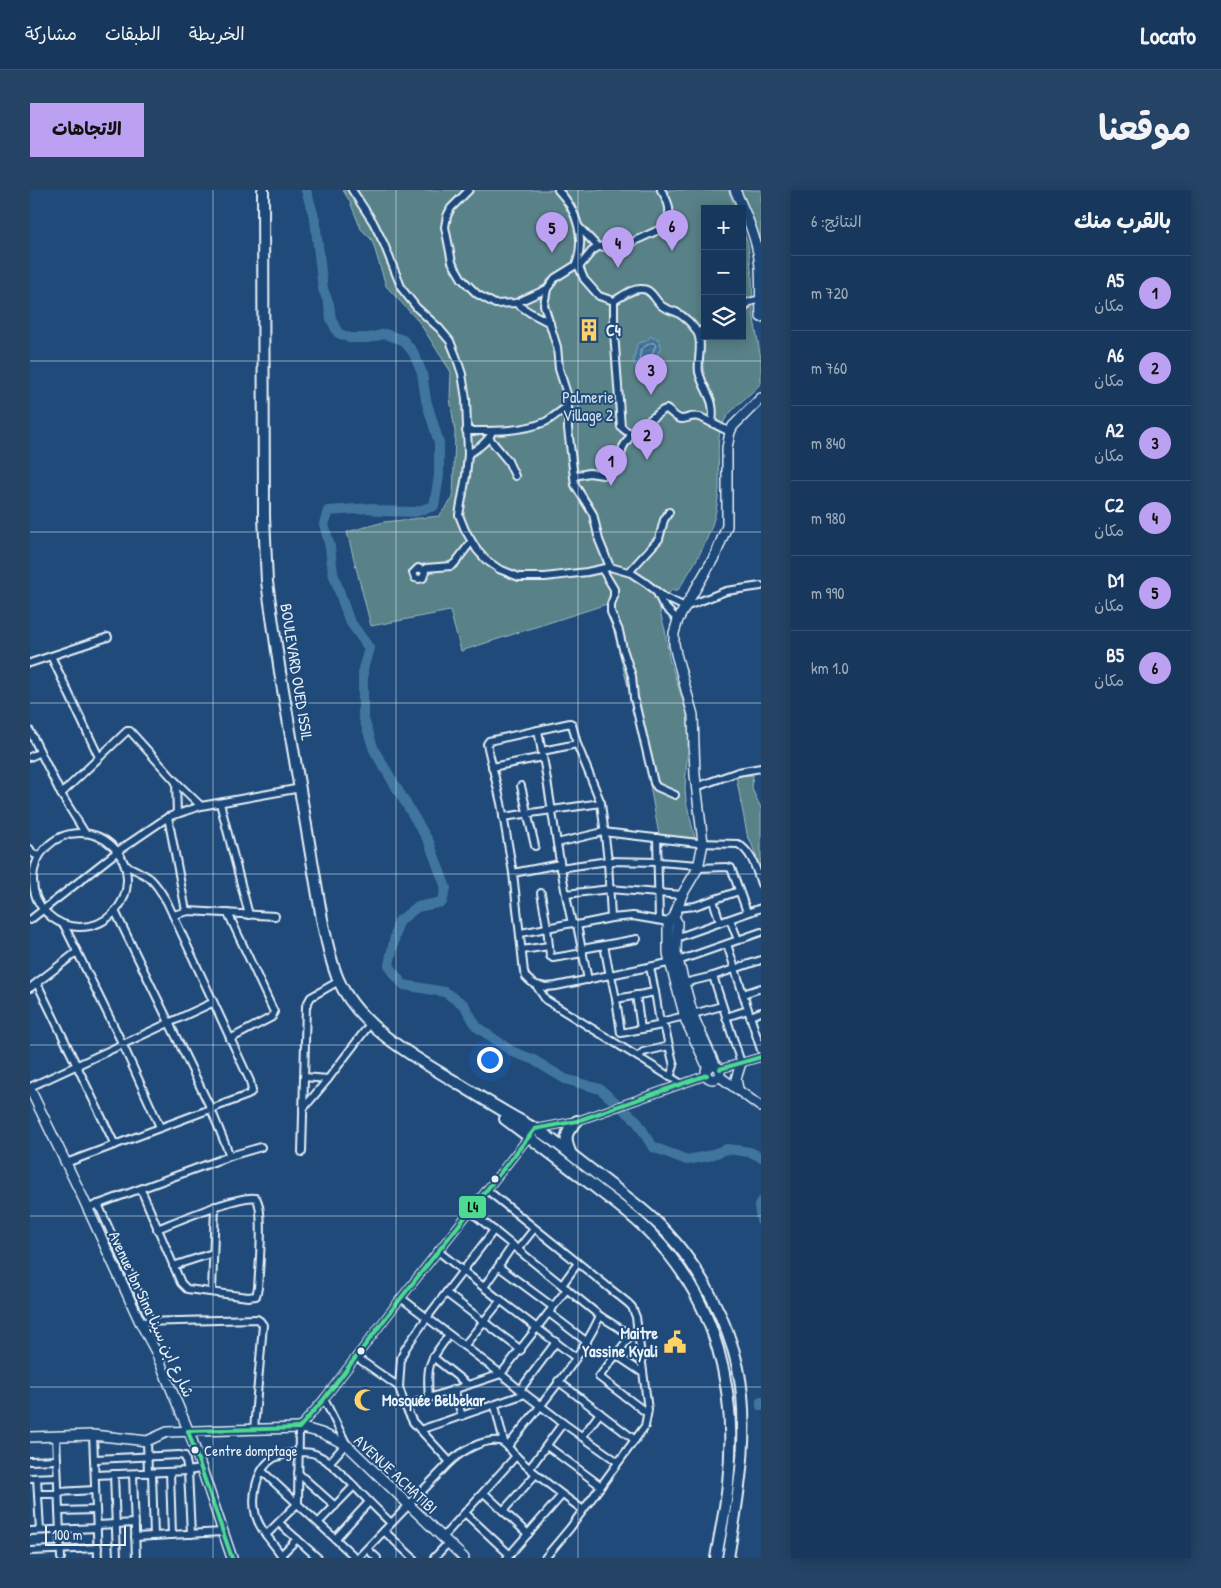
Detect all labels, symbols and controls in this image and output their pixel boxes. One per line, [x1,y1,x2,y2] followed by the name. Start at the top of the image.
[1141,19,1196,51] text: Locato
[25,21,77,46] text: مشاركة
[105,21,161,46] text: الطبقات
[189,21,245,46] text: الخريطة
[30,103,144,157] button: الاتجاهات
[1098,104,1191,151] text: موقعنا
[701,205,746,340] map controls
[701,205,746,250] button: +
[1074,206,1171,235] text: بالقرب منك
[656,210,688,251] pin: 6
[811,210,862,232] text: النتائج: 6
[536,212,568,253] pin: 5
[602,227,634,268] pin: 4
[701,250,746,295] button: −
[1107,267,1124,293] text: A5
[811,282,848,304] text: 720 m
[1152,282,1158,304] text: 1
[1094,294,1124,316] text: مكان
[701,295,746,340] button: layers
[576,317,602,343] building icon: C4
[606,319,621,341] place label: C4
[1107,342,1124,368] text: A6
[635,354,667,395] pin: 3
[811,357,847,379] text: 760 m
[1151,357,1159,379] text: 2
[1094,369,1124,391] text: مكان
[562,386,614,426] park label: Palmerie Village 2
[1106,417,1124,443] text: A2
[631,419,663,460] pin: 2
[811,432,846,454] text: 840 m
[1151,432,1159,454] text: 3
[1094,444,1124,466] text: مكان
[595,445,627,486] pin: 1
[1105,492,1124,518] text: C2
[811,507,846,529] text: 980 m
[1152,507,1158,529] text: 4
[1094,519,1124,541] text: مكان
[1108,567,1124,593] text: D1
[811,582,845,604] text: 990 m
[1152,582,1158,604] text: 5
[1094,594,1124,616] text: مكان
[275,602,319,742] street label: BOULEVARD OUED ISSIL
[1106,642,1124,668] text: B5
[811,657,849,679] text: 1.0 km
[1152,657,1158,679] text: 6
[1094,669,1124,691] text: مكان
[477,1047,503,1073] your location
[490,1174,500,1184] unlabelled marker
[458,1195,487,1219] line badge: L4
[468,1197,479,1216] text: L4
[103,1227,200,1401] street label: Avenue Ibn Sina شارع ابن سينا
[582,1322,659,1363] place label: Maitre Yassine Kyali
[662,1329,688,1355] public building icon: Maitre Yassine Kyali
[356,1346,366,1356] unlabelled marker
[352,1387,378,1413] mosque icon: Mosquée Belbekar
[382,1389,486,1412] place label: Mosquée Belbekar
[349,1429,443,1519] street label: AVENUE ACHATIBI
[204,1440,298,1461] place label: Centre domptage
[190,1445,200,1455] marker: Centre domptage
[45,1523,126,1546] scale bar
[52,1525,82,1544] text: 100 m

